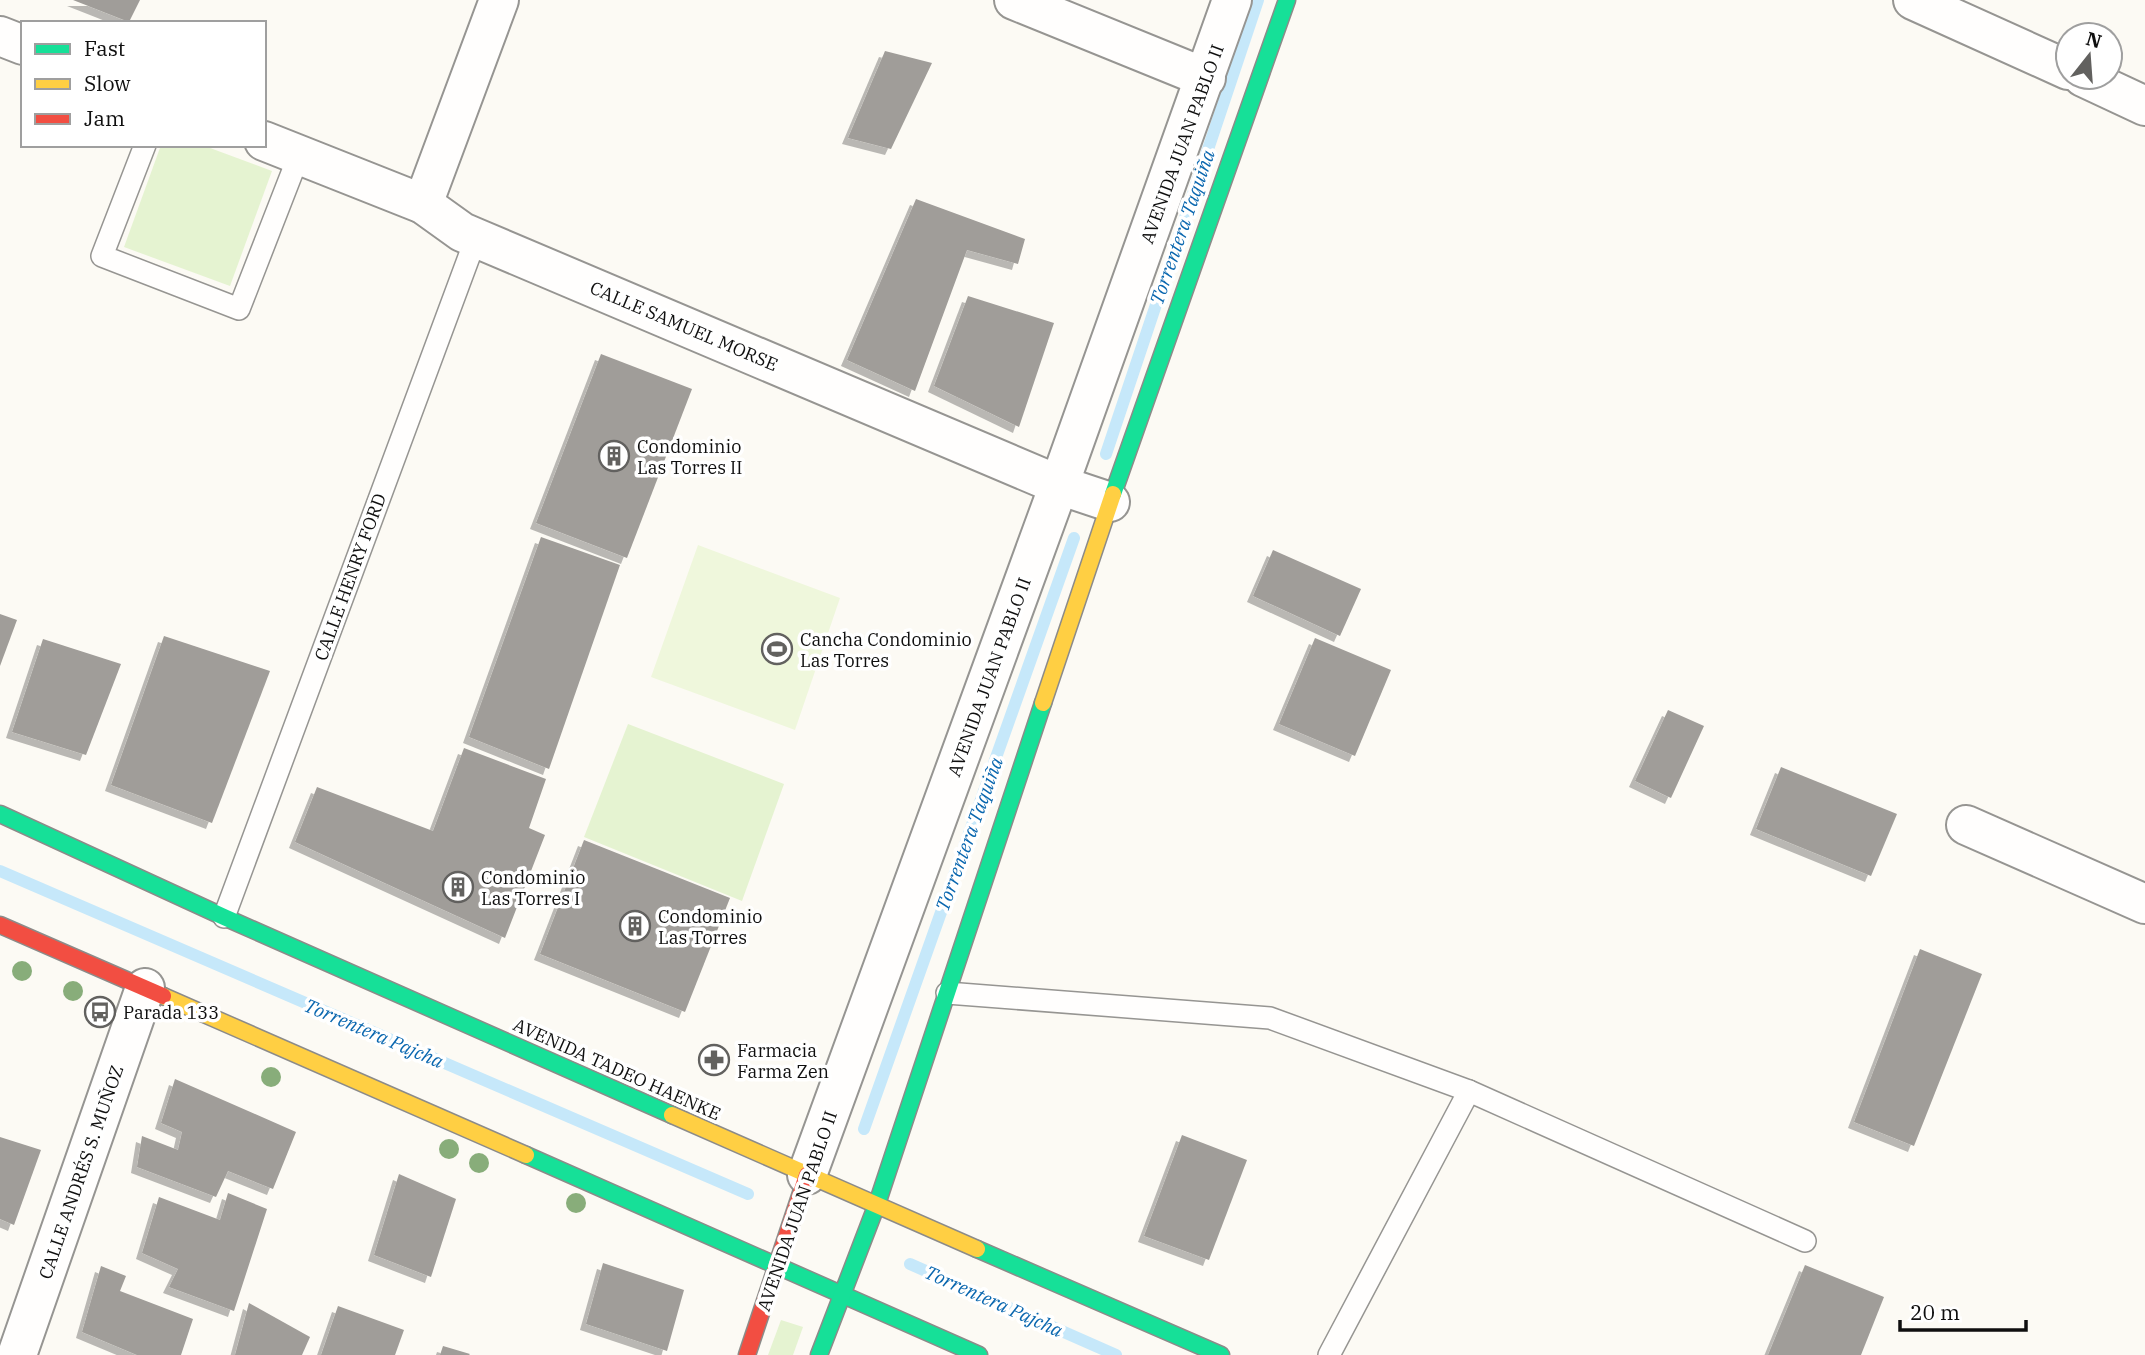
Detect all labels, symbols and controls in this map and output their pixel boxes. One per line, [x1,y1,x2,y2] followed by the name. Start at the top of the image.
[21,21,266,147] legend
[2054,21,2124,91] north arrow
[2083,26,2105,53] text: N
[84,34,125,62] text: Fast
[1135,41,1229,247] street label: AVENIDA JUAN PABLO II
[84,69,131,97] text: Slow
[84,104,125,132] text: Jam
[1144,146,1220,308] water label: Torrentera Taquiña
[587,276,781,376] street label: CALLE SAMUEL MORSE
[637,435,743,479] place label: Condominio Las Torres II
[597,439,631,473] building icon: Condominio Las Torres II
[309,490,391,664] street label: CALLE HENRY FORD
[942,574,1036,780] street label: AVENIDA JUAN PABLO II
[800,628,972,672] place label: Cancha Condominio Las Torres
[760,632,794,666] sports icon: Cancha Condominio Las Torres
[930,753,1008,914] water label: Torrentera Taquiña
[481,866,585,910] place label: Condominio Las Torres I
[441,870,475,904] building icon: Condominio Las Torres I
[658,905,762,949] place label: Condominio Las Torres
[618,909,652,943] building icon: Condominio Las Torres
[301,993,448,1073] water label: Torrentera Pajcha
[83,995,117,1029] bus stop icon: Parada 133
[123,1001,219,1024] place label: Parada 133
[510,1013,724,1125] street label: AVENIDA TADEO HAENKE
[737,1039,829,1083] place label: Farmacia Farma Zen
[697,1043,731,1077] pharmacy icon: Farmacia Farma Zen
[34,1062,128,1282] street label: CALLE ANDRÉS S. MUÑOZ
[752,1108,842,1314] street label: AVENIDA JUAN PABLO II
[921,1260,1067,1342] water label: Torrentera Pajcha
[1900,1288,2026,1332] scale bar
[1910,1298,1960,1326] text: 20 m

